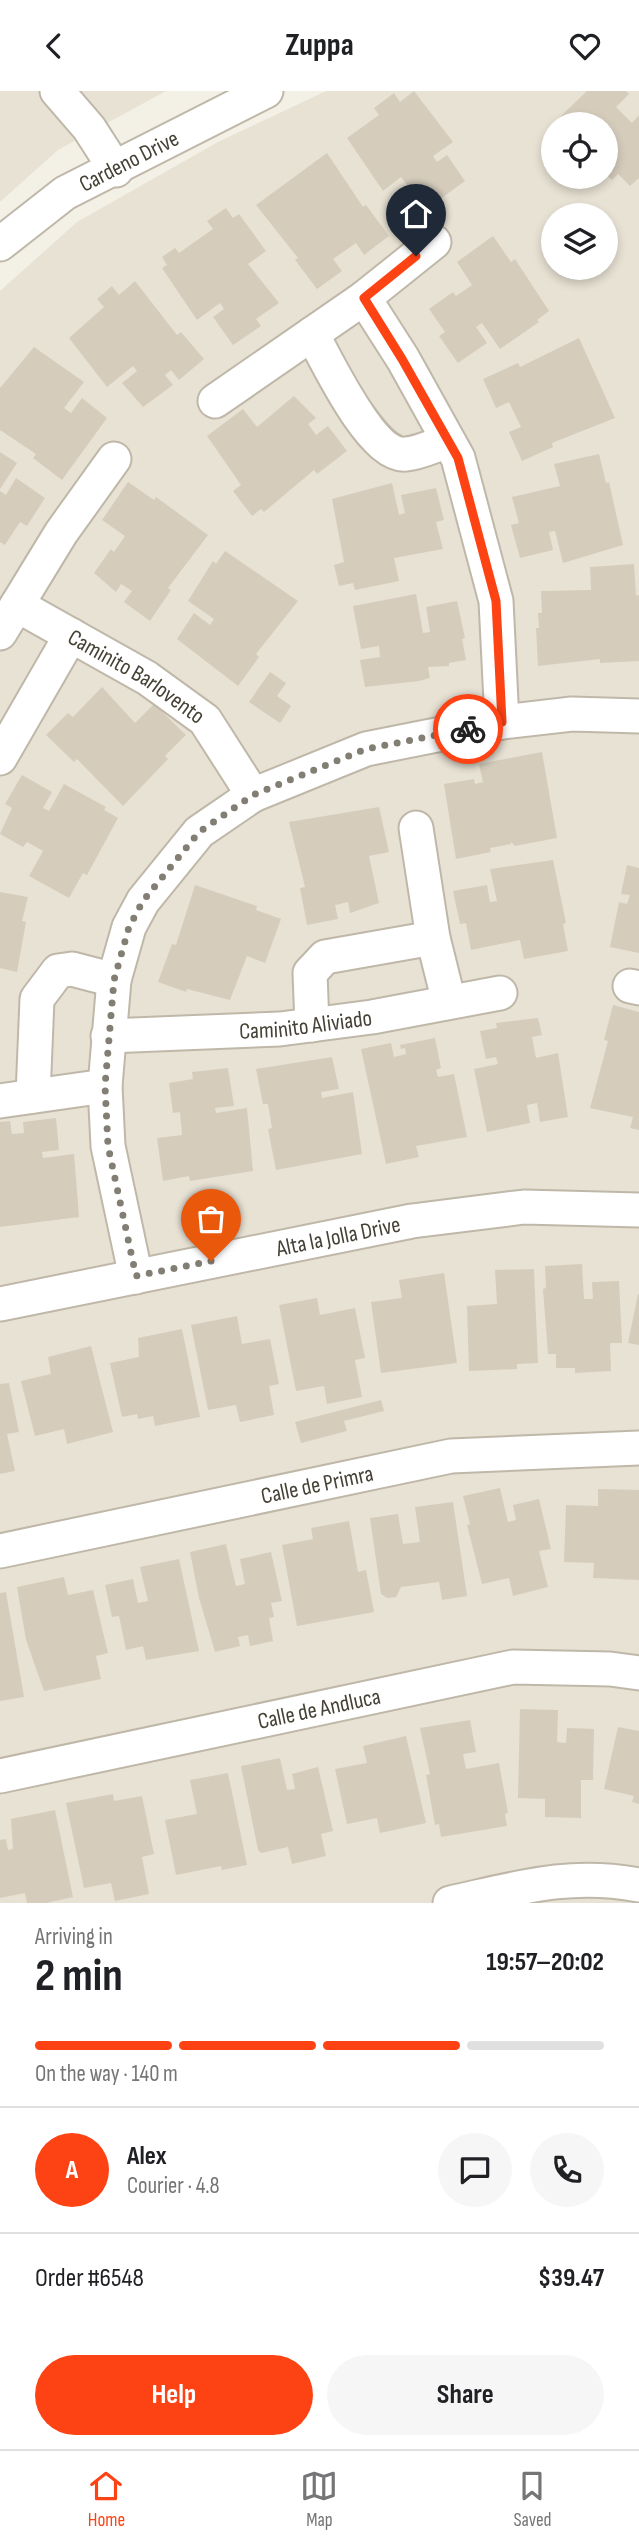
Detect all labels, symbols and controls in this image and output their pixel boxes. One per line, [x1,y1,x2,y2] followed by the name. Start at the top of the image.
[285,26,354,65] text: Zuppa
[35,27,73,65] icon: back
[566,27,604,65] icon: heart
[541,112,618,280] map controls
[541,112,618,189] button: locate
[75,125,184,199] street label: Cardeno Drive
[386,184,446,256] pin
[397,195,435,233] icon: home
[541,203,618,280] button: layers
[63,623,210,730] street label: Caminito Barlovento
[433,694,503,764] courier
[449,710,487,748] icon: bike
[239,1004,374,1046] street label: Caminito Aliviado
[181,1189,241,1261] pin
[192,1200,230,1238] icon: bag
[273,1211,403,1263] street label: Alta la Jolla Drive
[259,1460,376,1511] street label: Calle de Primra
[255,1683,383,1736] street label: Calle de Andluca
[35,1923,113,1951] text: Arriving in
[486,1947,604,1978] text: 19:57–20:02
[35,1949,123,2004] text: 2 min
[35,2060,178,2088] text: On the way · 140 m
[438,2133,512,2207] button: chat
[530,2133,604,2207] button: phone
[127,2141,167,2172] text: Alex
[66,2155,78,2186] text: A
[127,2172,220,2200] text: Courier · 4.8
[35,2263,144,2294] text: Order #6548
[538,2263,604,2294] text: $39.47
[35,2355,313,2435] button: Help
[327,2355,604,2435] button: Share
[87,2467,125,2532] tab: Home
[300,2467,338,2532] tab: Map
[513,2467,552,2532] tab: Saved

